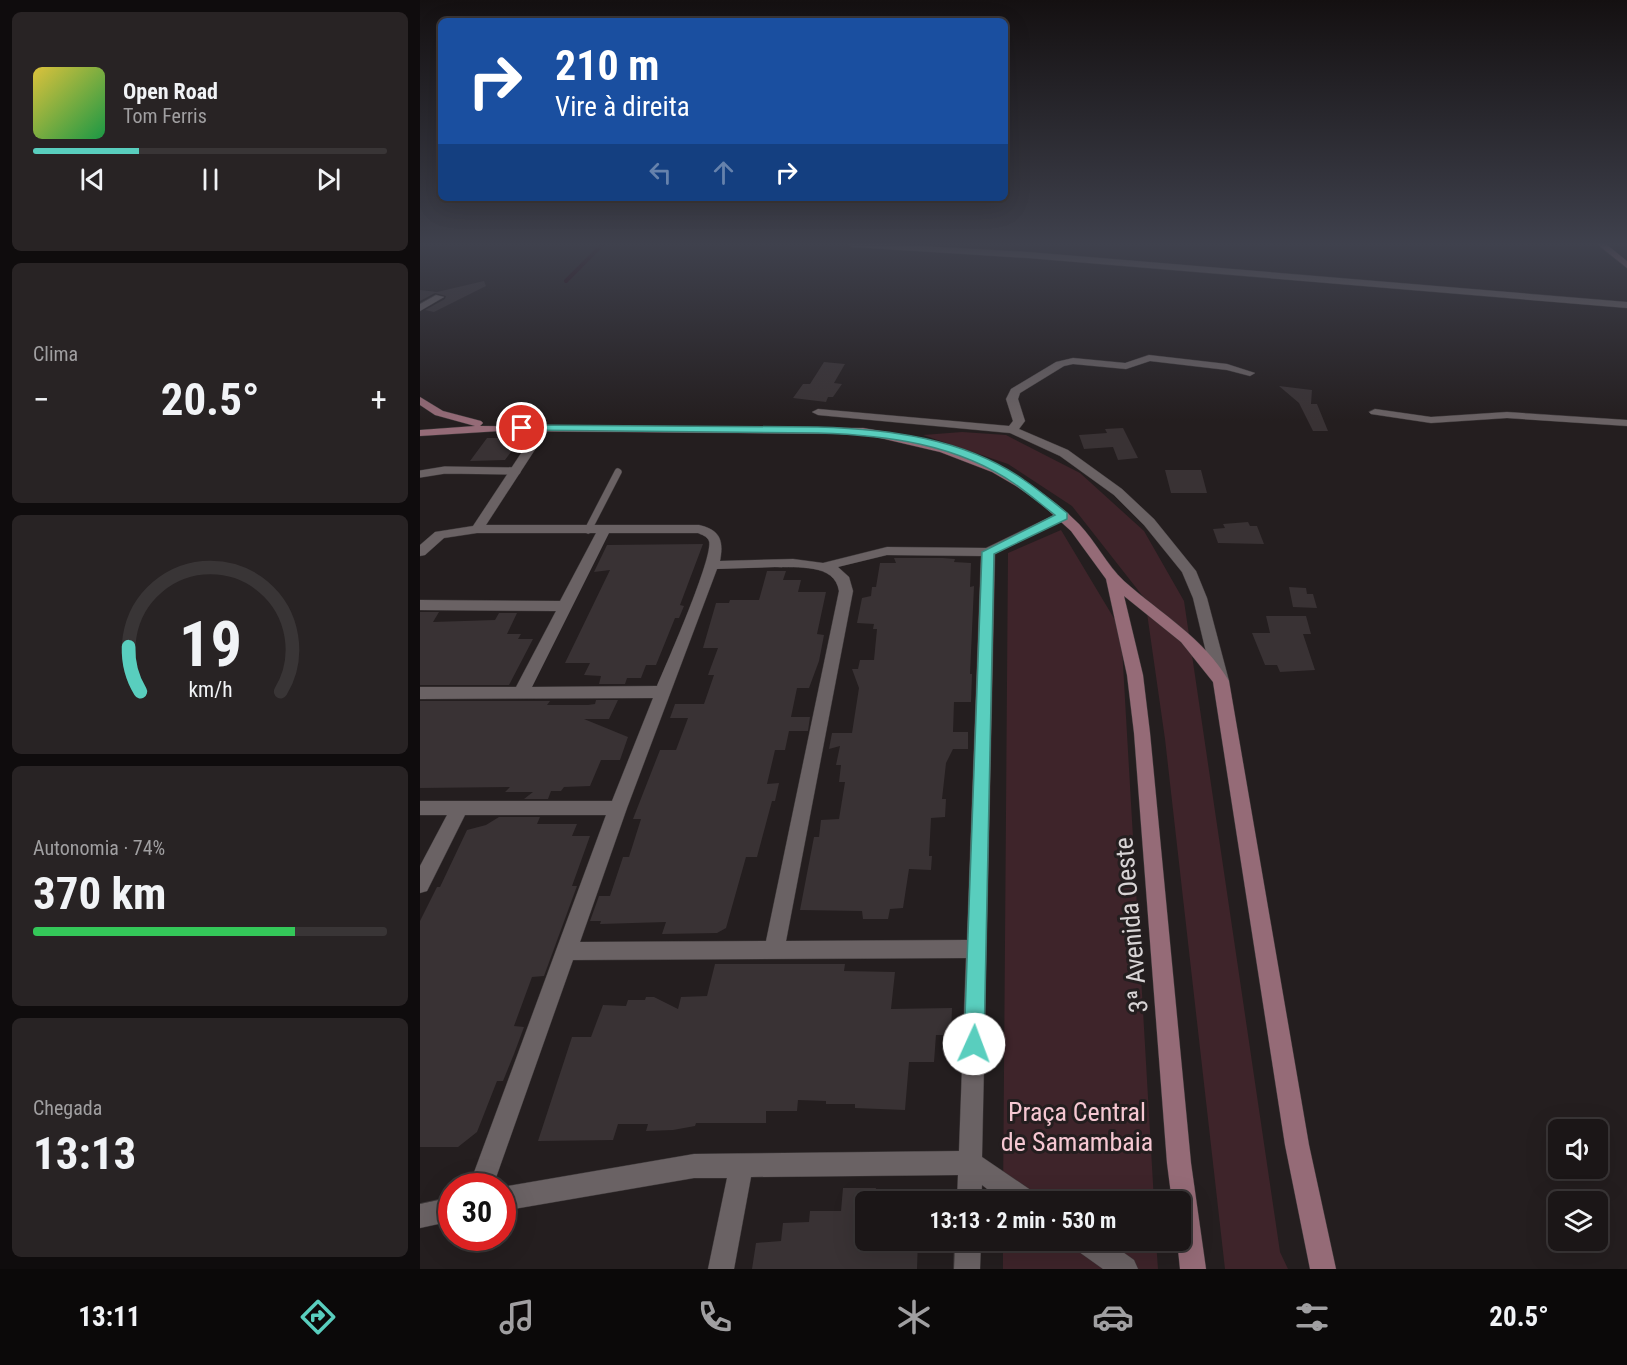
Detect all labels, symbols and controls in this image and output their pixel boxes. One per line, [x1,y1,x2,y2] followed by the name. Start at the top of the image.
[555,41,660,90] text: 210 m
[456,42,534,120] icon: right
[123,79,218,104] text: Open Road
[555,91,690,123] text: Vire à direita
[123,104,207,128] text: Tom Ferris
[644,156,677,189] icon: left
[707,156,740,189] icon: ahead
[770,156,803,189] icon: right
[76,163,109,196] icon: previous
[194,163,227,196] icon: pause
[312,163,345,196] icon: next
[33,342,78,366] text: Clima
[161,373,259,426] text: 20.5°
[33,380,50,419] text: −
[371,380,387,419] text: +
[496,402,547,453] pin
[505,411,538,444] icon: arrive
[178,608,242,681] text: 19
[188,677,232,702] text: km/h
[33,836,165,860] text: Autonomia · 74%
[1108,836,1154,1014] street label: 3ª Avenida Oeste
[33,867,166,920] text: 370 km
[942,1012,1006,1076] position arrow
[33,1096,102,1120] text: Chegada
[1001,1097,1153,1157] park label: Praça Central de Samambaia
[1548,1119,1608,1251] map controls
[1548,1119,1608,1179] button: sound
[33,1127,136,1180] text: 13:13
[438,1173,516,1251] speed limit sign: 30
[1548,1191,1608,1251] button: layers
[930,1208,1116,1233] text: 13:13 · 2 min · 530 m
[297,1296,339,1338] icon: directions
[496,1296,538,1338] icon: music
[694,1296,736,1338] icon: phone
[893,1296,935,1338] icon: climate
[1092,1296,1134,1338] icon: car
[1291,1296,1333,1338] icon: filters
[78,1301,140,1333] text: 13:11
[1489,1301,1549,1333] text: 20.5°

